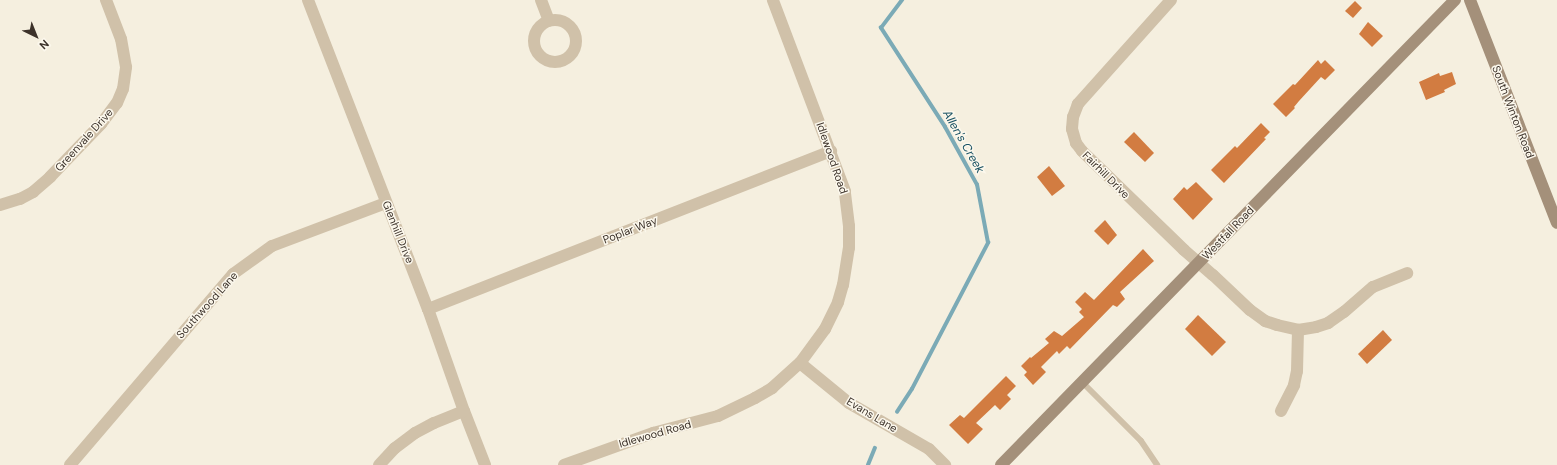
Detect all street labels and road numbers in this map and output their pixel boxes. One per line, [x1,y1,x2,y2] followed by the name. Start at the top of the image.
[1489,64,1537,160] street label: South Winton Road
[52,106,116,174] street label: Greenvale Drive
[814,121,850,195] street label: Idlewood Road
[1080,149,1132,201] street label: Fairhill Drive
[379,199,417,265] street label: Glenhill Drive
[1199,204,1257,262] street label: Westfall Road
[601,214,659,246] street label: Poplar Way
[174,269,240,341] street label: Southwood Lane
[844,395,900,435] street label: Evans Lane
[617,417,693,451] street label: Idlewood Road

